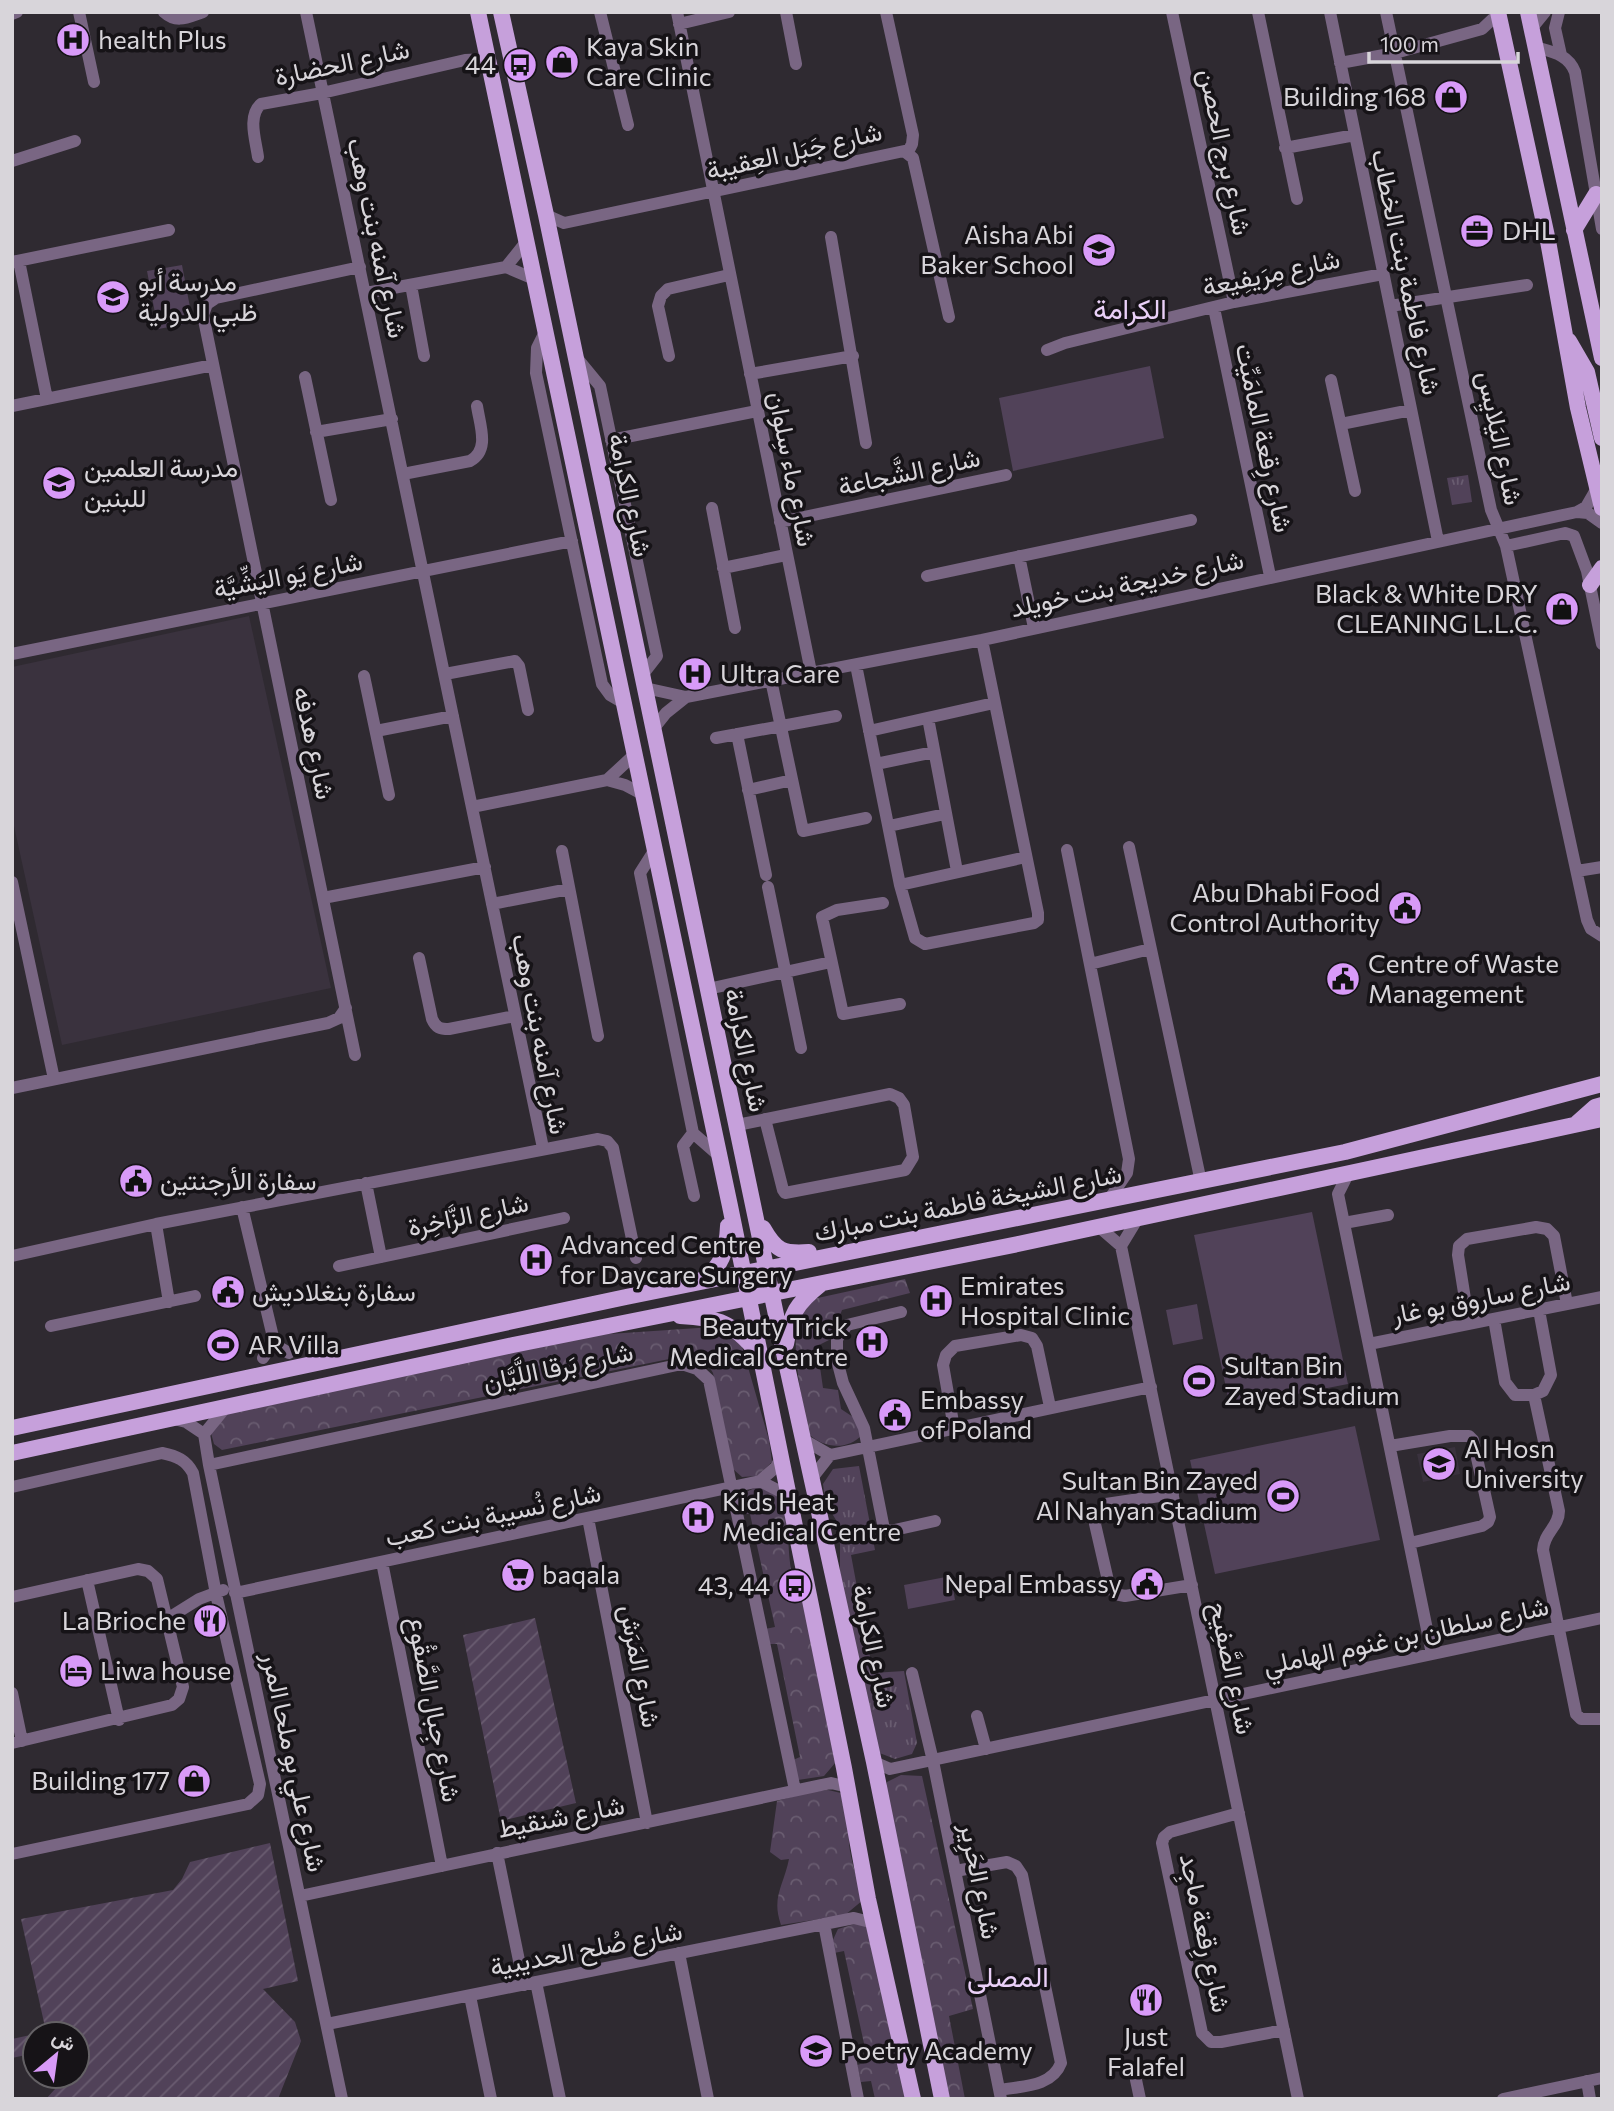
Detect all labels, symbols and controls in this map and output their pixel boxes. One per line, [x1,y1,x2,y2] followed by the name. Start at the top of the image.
[54,21,92,59] hospital icon: health Plus
[1369,21,1518,65] scale bar
[98,23,227,54] place label: health Plus
[586,30,712,91] place label: Kaya Skin Care Clinic
[1380,31,1439,56] text: 100 m
[272,32,413,95] street label: شارع الحضارة
[543,43,581,81] shop icon: Kaya Skin Care Clinic
[501,46,539,84] bus stop icon: 44
[465,48,496,79] place label: 44
[1190,65,1259,239] street label: شارع برج الحصن
[1432,78,1470,116] shop icon: Building 168
[1283,80,1426,111] place label: Building 168
[703,114,885,189] street label: شارع جَبَل العِقيبة
[338,135,415,341] street label: شارع آمنه بنت وهب
[1362,146,1449,398] street label: شارع فاطمة بنت الخطاب
[1458,212,1496,250] office icon: DHL
[1502,214,1556,245] place label: DHL
[920,218,1074,279] place label: Aisha Abi Baker School
[1080,231,1118,269] school or university icon: Aisha Abi Baker School
[1199,242,1343,305] street label: شارع مِرَيفِيعة
[138,265,258,333] place label: مدرسة أبو ظبي الدولية
[94,278,132,316] school or university icon: مدرسة أبو ظبي الدولية
[1093,291,1167,327] district label: الكرامة
[1224,340,1301,536] street label: شارع رِقعة المامَيِّت
[1466,368,1531,509] street label: شارع اليَلايِس
[759,388,824,550] street label: شارع ماء سِلوان
[599,430,660,560] street label: شارع الكرامة
[834,438,983,505] street label: شارع الشَّجاعة
[84,451,238,514] place label: مدرسة العلمين للبنين
[40,464,78,502] school or university icon: مدرسة العلمين للبنين
[210,543,366,607] street label: شارع يَو اليَشِّيَّة
[1007,543,1247,626] street label: شارع خديجة بنت خويلد
[1315,577,1538,638] place label: Black & White DRY CLEANING L.L.C.
[1543,590,1581,628] shop icon: Black & White DRY CLEANING L.L.C.
[676,655,714,693] hospital icon: Ultra Care
[720,657,840,688] place label: Ultra Care
[284,683,343,803] street label: شارع هدفه
[1170,876,1380,937] place label: Abu Dhabi Food Control Authority
[1386,889,1424,927] public building icon: Abu Dhabi Food Control Authority
[503,931,576,1137] street label: شارع آمنه بنت وهب
[1368,947,1559,1008] place label: Centre of Waste Management
[1324,960,1362,998] public building icon: Centre of Waste Management
[715,985,776,1115] street label: شارع الكرامة
[811,1156,1125,1250] street label: شارع الشيخة فاطمة بنت مبارك
[117,1162,155,1200] public building icon: سفارة الأرجنتين
[160,1164,316,1197] place label: سفارة الأرجنتين
[404,1186,532,1245] street label: شارع الزَّاخِرة
[560,1228,793,1289] place label: Advanced Centre for Daycare Surgery
[517,1241,555,1279] hospital icon: Advanced Centre for Daycare Surgery
[1388,1264,1573,1333] street label: شارع ساروق بو غار
[960,1269,1130,1330] place label: Emirates Hospital Clinic
[209,1273,247,1311] public building icon: سفارة بنغلاديش
[252,1275,416,1308] place label: سفارة بنغلاديش
[917,1282,955,1320] hospital icon: Emirates Hospital Clinic
[669,1310,848,1371] place label: Beauty Trick Medical Centre
[853,1323,891,1361] hospital icon: Beauty Trick Medical Centre
[204,1326,242,1364] sports icon: AR Villa
[248,1328,340,1359] place label: AR Villa
[479,1332,636,1400] street label: شارع بَرقا اللَّيَّان
[1224,1349,1400,1410] place label: Sultan Bin Zayed Stadium
[1180,1362,1218,1400] sports icon: Sultan Bin Zayed Stadium
[920,1383,1032,1444] place label: Embassy of Poland
[876,1396,914,1434] public building icon: Embassy of Poland
[1464,1432,1584,1493] place label: Al Hosn University
[1420,1445,1458,1483] school or university icon: Al Hosn University
[1036,1464,1258,1525] place label: Sultan Bin Zayed Al Nahyan Stadium
[382,1476,604,1555] street label: شارع نُسيبة بنت كعب
[1264,1477,1302,1515] sports icon: Sultan Bin Zayed Al Nahyan Stadium
[722,1485,901,1546] place label: Kids Heat Medical Centre
[679,1498,717,1536] hospital icon: Kids Heat Medical Centre
[499,1556,537,1594] supermarket icon: baqala
[542,1558,620,1589] place label: baqala
[1128,1565,1166,1603] public building icon: Nepal Embassy
[776,1567,814,1605] bus stop icon: 43, 44
[944,1567,1122,1598] place label: Nepal Embassy
[698,1569,770,1600] place label: 43, 44
[843,1581,904,1711] street label: شارع الكرامة
[1260,1589,1553,1687] street label: شارع سلطان بن غنوم الهاملي
[1200,1599,1263,1738] street label: شارع الصَّفِيح
[191,1602,229,1640] restaurant icon: La Brioche
[610,1602,669,1731] street label: شارع المَرَش
[62,1604,186,1635] place label: La Brioche
[396,1613,469,1805] street label: شارع جِبال الصَّقُوع
[250,1648,334,1876] street label: شارع علي بو ملحا المرر
[57,1652,95,1690] hotel icon: Liwa house
[100,1654,231,1685] place label: Liwa house
[175,1762,213,1800] shop icon: Building 177
[31,1764,170,1795] place label: Building 177
[495,1788,628,1847] street label: شارع شنقيط
[948,1819,1008,1943] street label: شارع الحَرِير
[1168,1850,1238,2016] street label: شارع رِقعة ماجِد
[487,1914,685,1985] street label: شارع صُلح الحديبية
[967,1959,1049,1994] district label: المصلى
[1127,1981,1165,2019] restaurant icon: Just Falafel
[21,2020,91,2090] north arrow
[1107,2020,1185,2081] place label: Just Falafel
[48,2024,80,2056] text: ش
[797,2032,835,2070] school or university icon: Poetry Academy
[840,2034,1033,2065] place label: Poetry Academy

